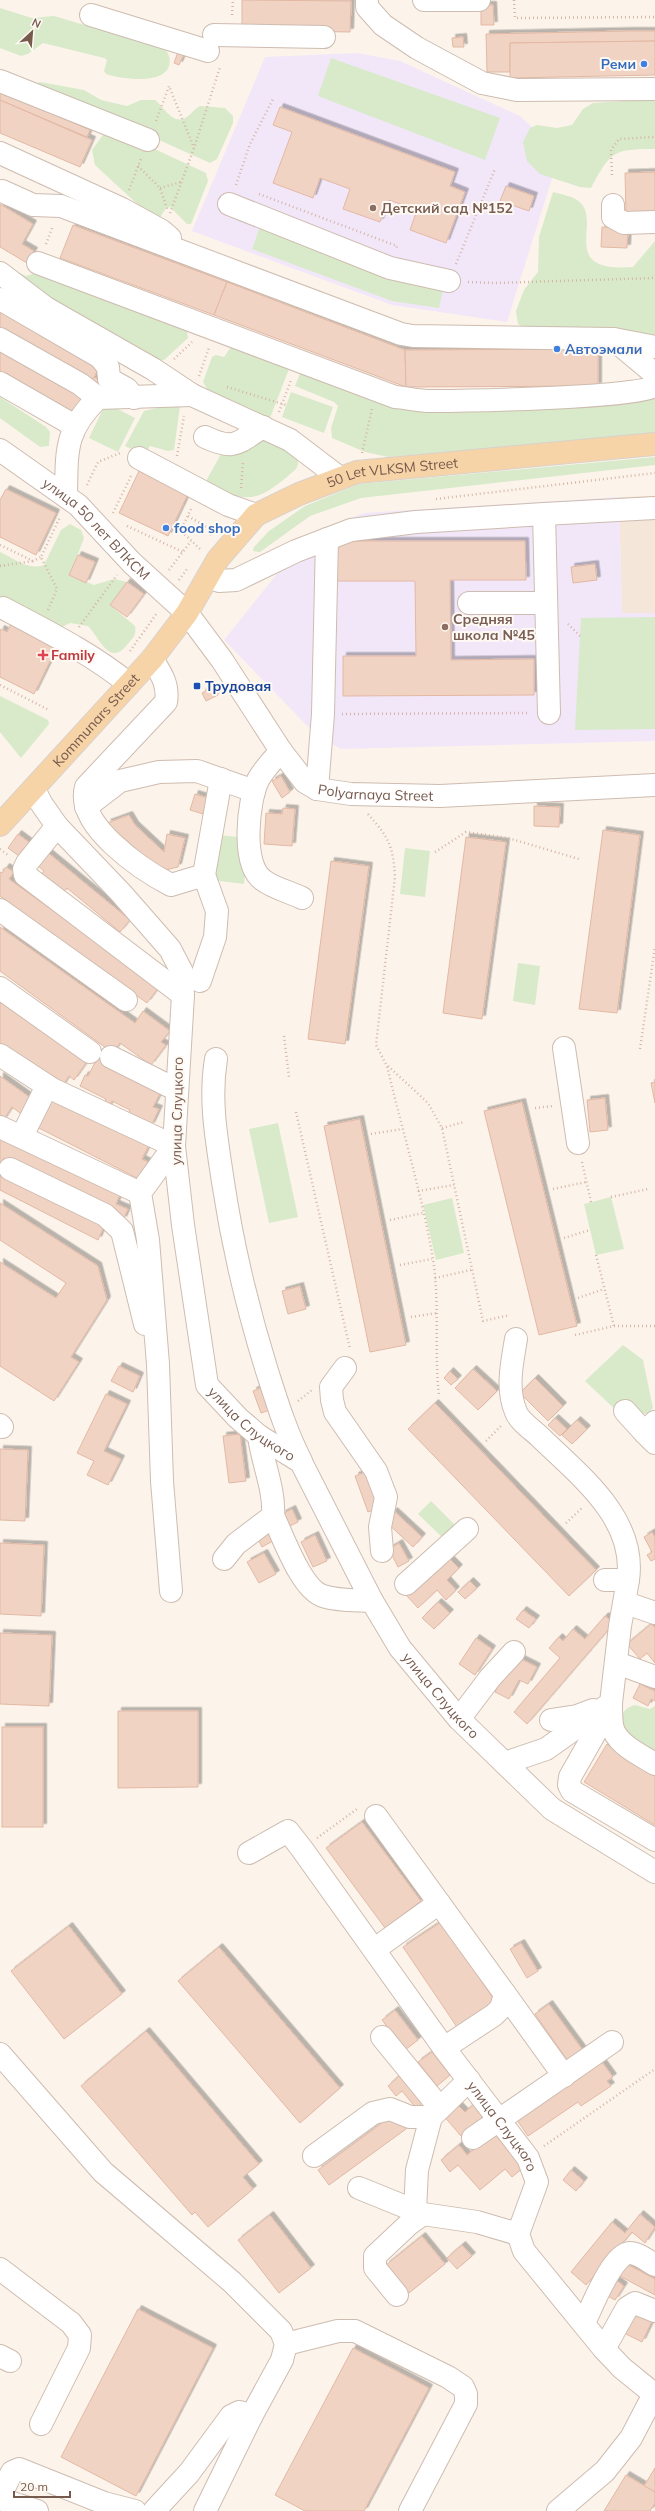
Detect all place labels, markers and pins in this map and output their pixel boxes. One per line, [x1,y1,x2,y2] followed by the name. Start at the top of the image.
[601,55,636,73] place label: Реми
[639,59,649,69] marker: Реми
[381,199,513,217] place label: Детский сад №152
[368,203,378,213] marker: Детский сад №152
[565,340,642,358] place label: Автоэмали
[552,344,562,354] marker: Автоэмали
[174,519,241,537] place label: food shop
[161,523,171,533] marker: food shop
[453,610,535,644] place label: Средняя школа №45
[440,622,450,632] marker: Средняя школа №45
[51,646,95,664] place label: Family
[38,650,48,660] marker: Family
[205,677,271,695] place label: Трудовая
[192,681,202,691] marker: Трудовая

